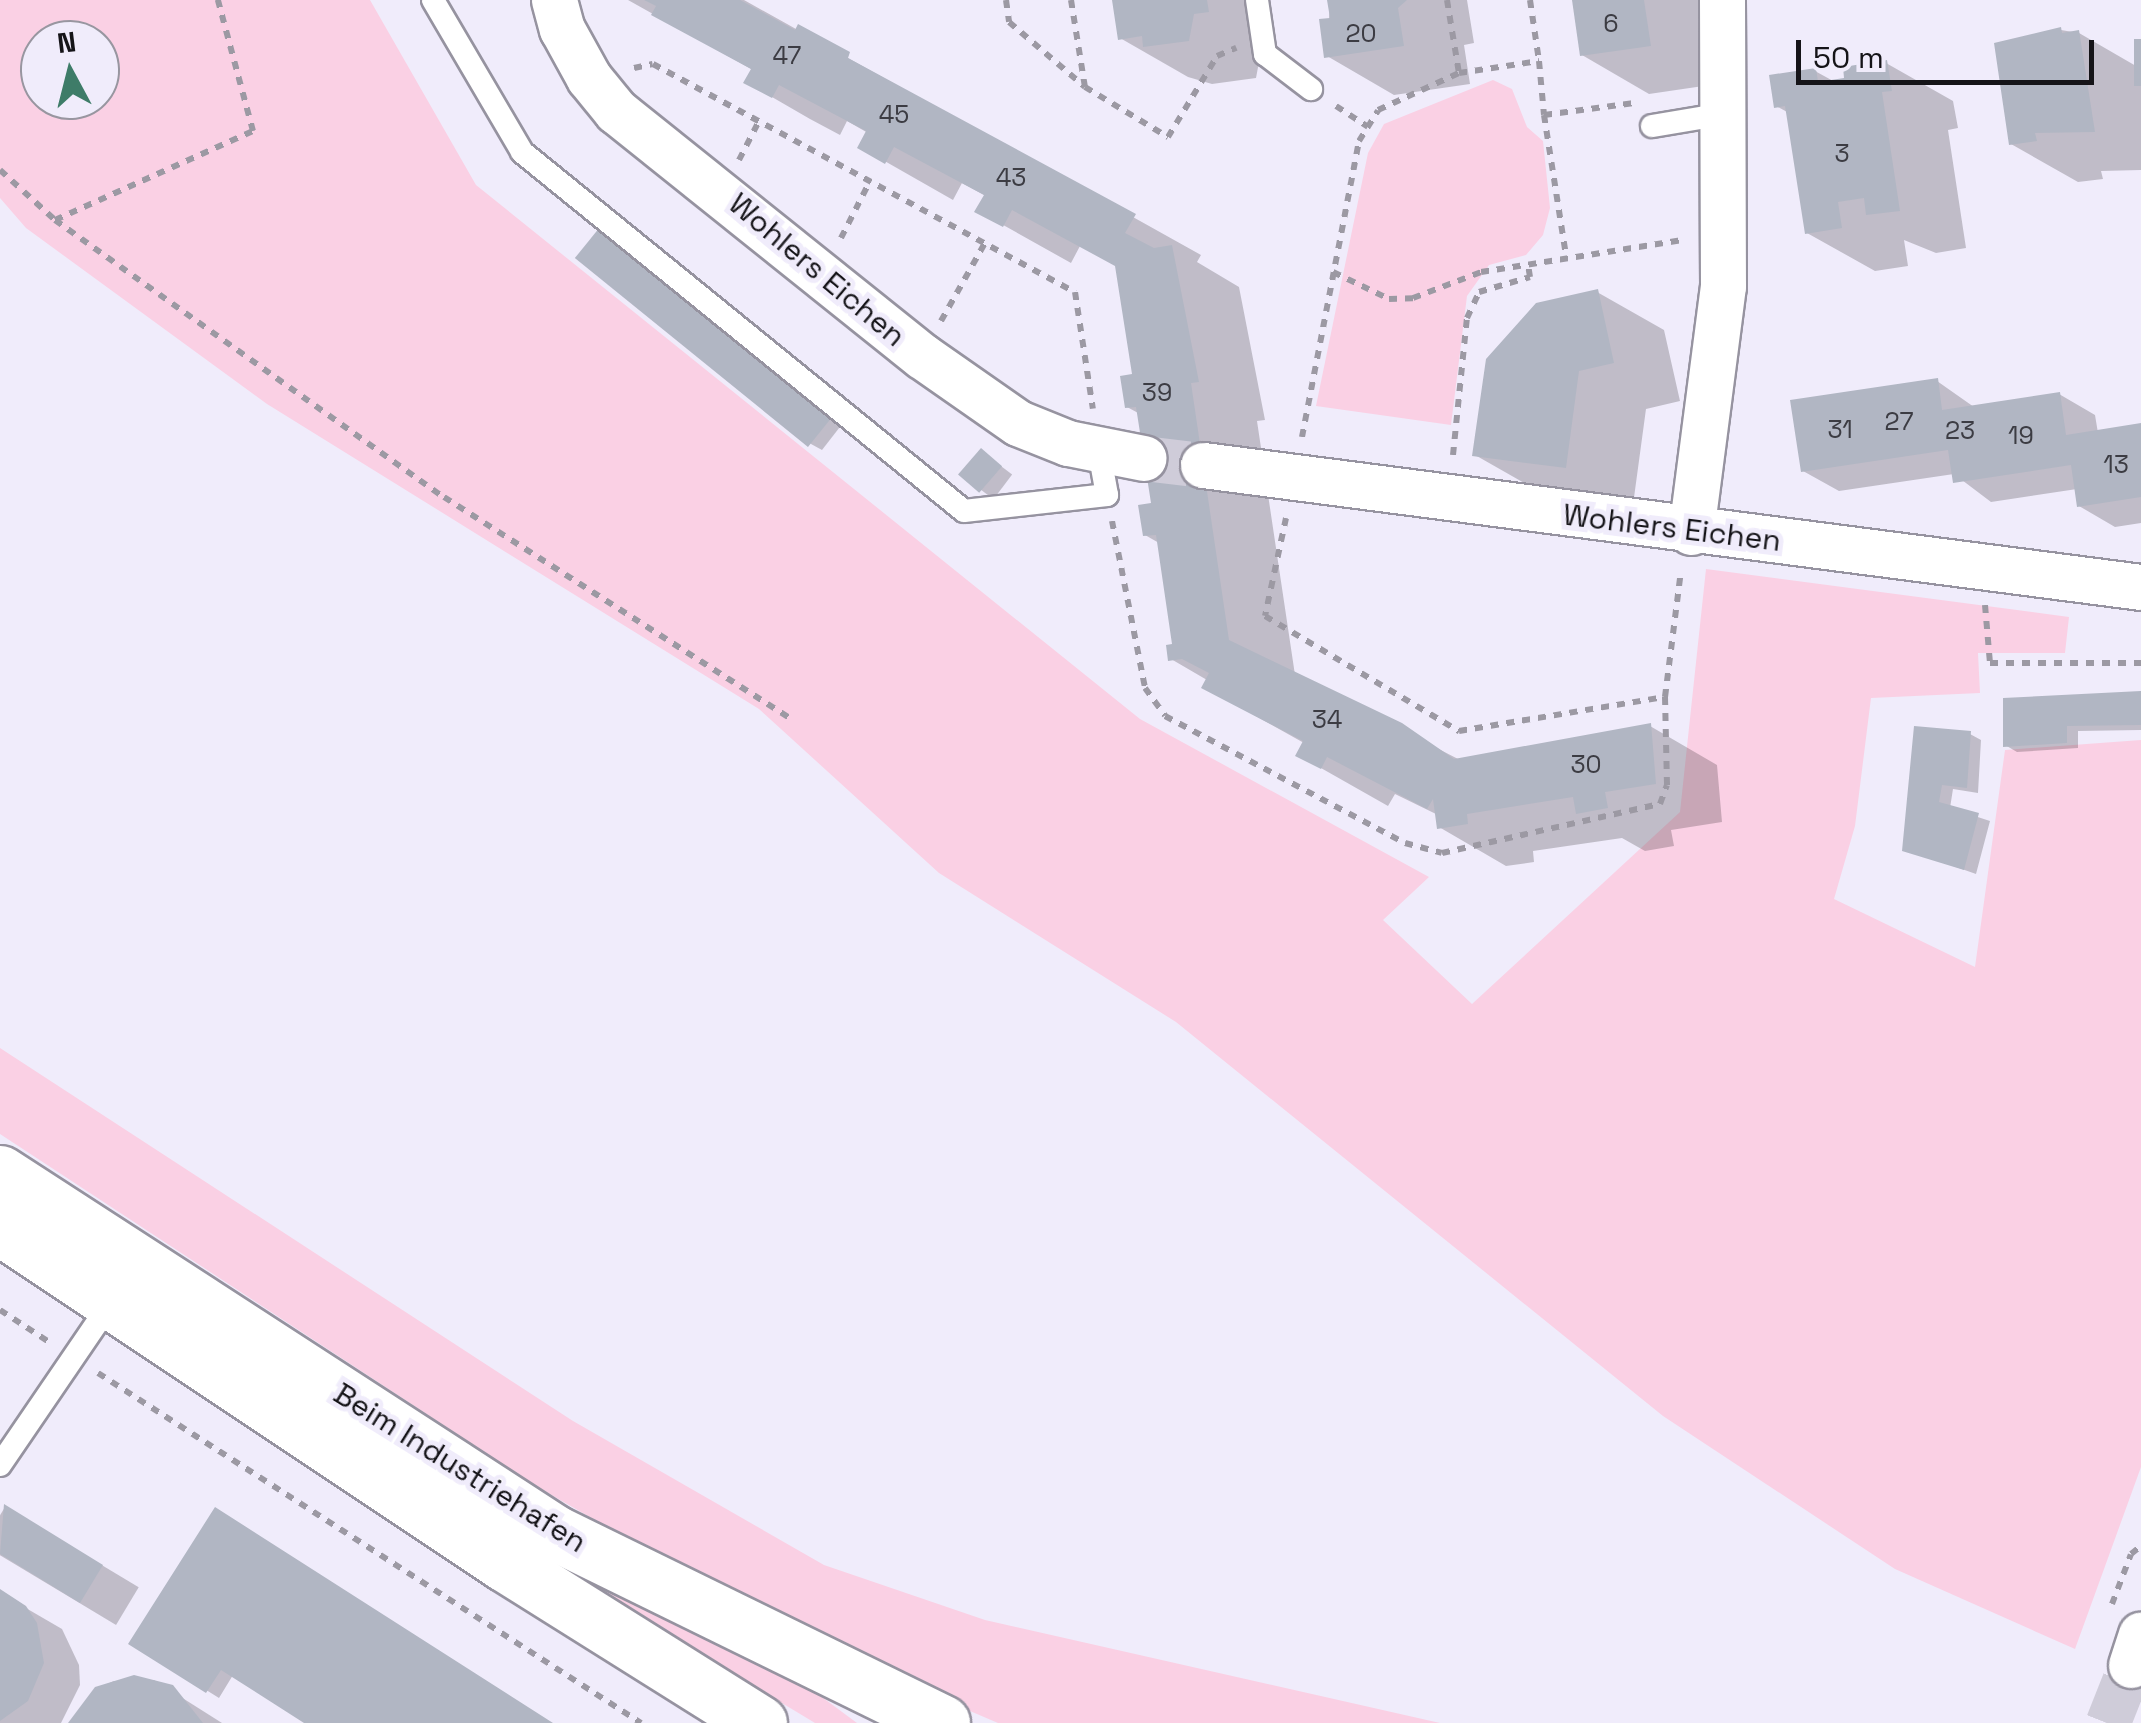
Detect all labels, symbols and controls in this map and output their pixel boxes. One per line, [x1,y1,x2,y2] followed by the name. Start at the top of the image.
[1603,8,1619,38] house number: 6
[1345,18,1377,48] house number: 20
[20,20,120,120] north arrow
[1801,20,2098,82] scale bar
[55,23,78,61] text: N
[1813,38,1884,77] text: 50 m
[773,40,801,70] house number: 47
[879,99,909,129] house number: 45
[1834,138,1850,168] house number: 3
[996,162,1026,192] house number: 43
[721,186,913,354] street label: Wohlers Eichen
[1142,377,1172,407] house number: 39
[1885,406,1913,436] house number: 27
[1827,414,1853,444] house number: 31
[1945,415,1975,445] house number: 23
[2008,420,2034,450] house number: 19
[2103,449,2129,479] house number: 13
[1561,497,1783,559] street label: Wohlers Eichen
[1312,704,1342,734] house number: 34
[1570,749,1602,779] house number: 30
[327,1376,593,1560] street label: Beim Industriehafen

